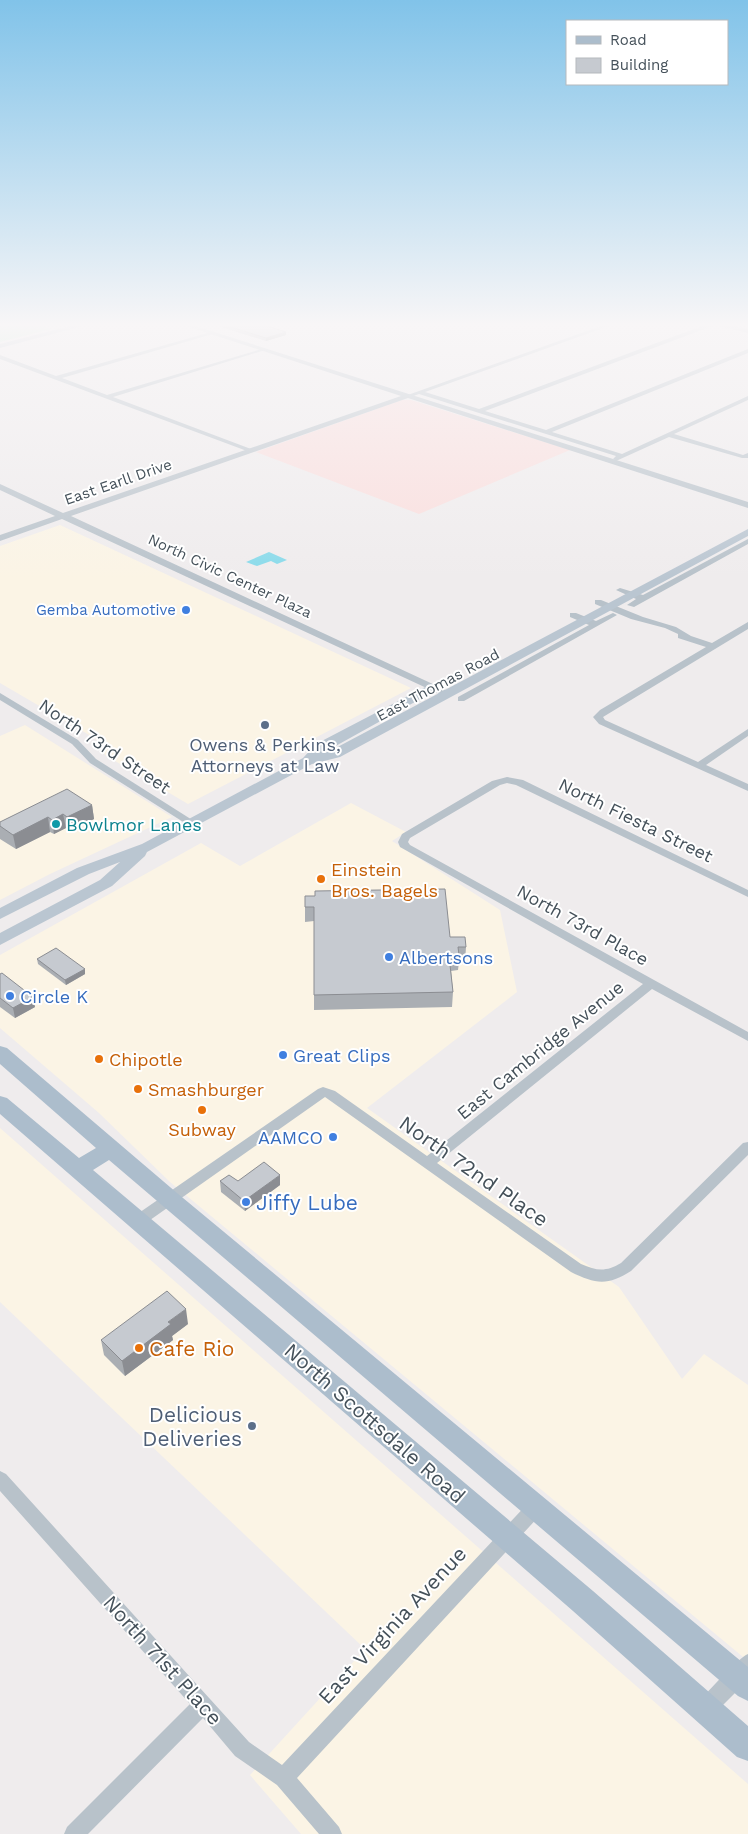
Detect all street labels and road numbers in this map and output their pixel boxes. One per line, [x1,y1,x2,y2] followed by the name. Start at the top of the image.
[62,455,174,509] street label: East Earll Drive
[145,530,315,622] street label: North Civic Center Plaza
[374,645,502,725] street label: East Thomas Road
[35,694,175,798] street label: North 73rd Street
[556,774,717,867] street label: North Fiesta Street
[514,880,652,970] street label: North 73rd Place
[452,976,628,1124] street label: East Cambridge Avenue
[395,1110,553,1232] street label: North 72nd Place
[279,1338,471,1508] street label: North Scottsdale Road
[313,1541,471,1709] street label: East Virginia Avenue
[98,1590,228,1730] street label: North 71st Place

